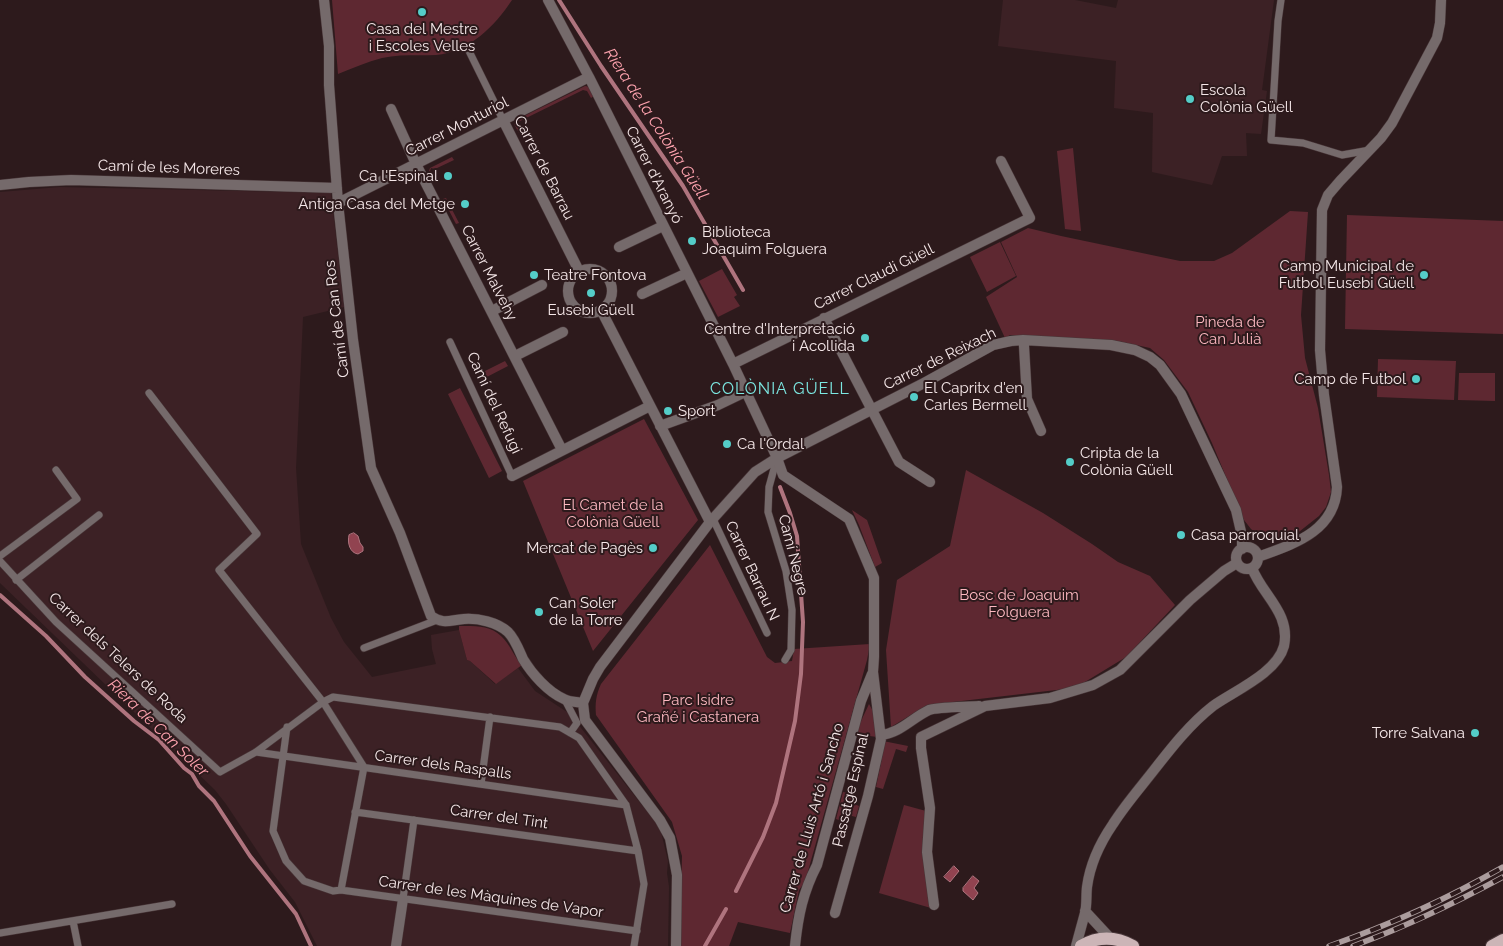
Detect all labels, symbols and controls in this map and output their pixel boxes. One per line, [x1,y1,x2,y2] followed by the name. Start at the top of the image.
[416,6,428,18] marker: Casa del Mestre i Escoles Velles
[366,20,478,55] place label: Casa del Mestre i Escoles Velles
[600,45,712,203] water label: Riera de la Colònia Güell
[1200,81,1293,116] place label: Escola Colònia Güell
[403,93,511,161] street label: Carrer Monturiol
[1184,93,1196,105] marker: Escola Colònia Güell
[510,113,578,223] street label: Carrer de Barrau
[622,123,686,227] street label: Carrer d'Aranyó
[98,157,240,179] street label: Camí de les Moreres
[359,167,438,185] place label: Ca l'Espinal
[442,170,454,182] marker: Ca l'Espinal
[298,195,455,213] place label: Antiga Casa del Metge
[459,198,471,210] marker: Antiga Casa del Metge
[457,222,521,324] street label: Carrer Malvehy
[702,223,827,258] place label: Biblioteca Joaquim Folguera
[686,235,698,247] marker: Biblioteca Joaquim Folguera
[811,240,937,314] street label: Carrer Claudi Güell
[1279,257,1414,292] place label: Camp Municipal de Futbol Eusebi Güell
[321,259,353,379] street label: Camí de Can Ros
[544,266,647,284] place label: Teatre Fontova
[528,269,540,281] marker: Teatre Fontova
[1418,269,1430,281] marker: Camp Municipal de Futbol Eusebi Güell
[585,287,597,299] marker: Eusebi Güell
[548,301,634,319] place label: Eusebi Güell
[1195,313,1265,348] park label: Pineda de Can Julià
[704,320,855,355] place label: Centre d'Interpretació i Acollida
[881,324,999,394] street label: Carrer de Reixach
[859,332,871,344] marker: Centre d'Interpretació i Acollida
[463,349,525,457] street label: Camí del Refugi
[1294,370,1406,388] place label: Camp de Futbol
[1410,373,1422,385] marker: Camp de Futbol
[708,379,852,399] district label: COLÒNIA GÜELL
[924,379,1026,414] place label: El Capritx d'en Carles Bermell
[908,391,920,403] marker: El Capritx d'en Carles Bermell
[678,402,716,420] place label: Sport
[662,405,674,417] marker: Sport
[737,435,804,453] place label: Ca l'Ordal
[721,438,733,450] marker: Ca l'Ordal
[1080,444,1173,479] place label: Cripta de la Colònia Güell
[1064,456,1076,468] marker: Cripta de la Colònia Güell
[562,496,664,531] park label: El Camet de la Colònia Güell
[774,513,812,597] street label: Camí Negre
[721,518,783,624] street label: Carrer Barrau N
[1191,526,1299,544] place label: Casa parroquial
[1175,529,1187,541] marker: Casa parroquial
[526,539,643,557] place label: Mercat de Pagès
[647,542,659,554] marker: Mercat de Pagès
[959,586,1079,621] park label: Bosc de Joaquim Folguera
[45,589,191,727] street label: Carrer dels Telers de Roda
[549,594,623,629] place label: Can Soler de la Torre
[533,606,545,618] marker: Can Soler de la Torre
[104,675,212,781] water label: Riera de Can Soler
[637,691,759,726] park label: Parc Isidre Grañé i Castanera
[776,721,848,915] street label: Carrer de Lluis Artó i Sancho
[1372,724,1465,742] place label: Torre Salvana
[1469,727,1481,739] marker: Torre Salvana
[829,731,873,849] street label: Passatge Espinal
[373,746,513,784] street label: Carrer dels Raspalls
[449,801,549,833] street label: Carrer del Tint
[377,872,605,922] street label: Carrer de les Màquines de Vapor

